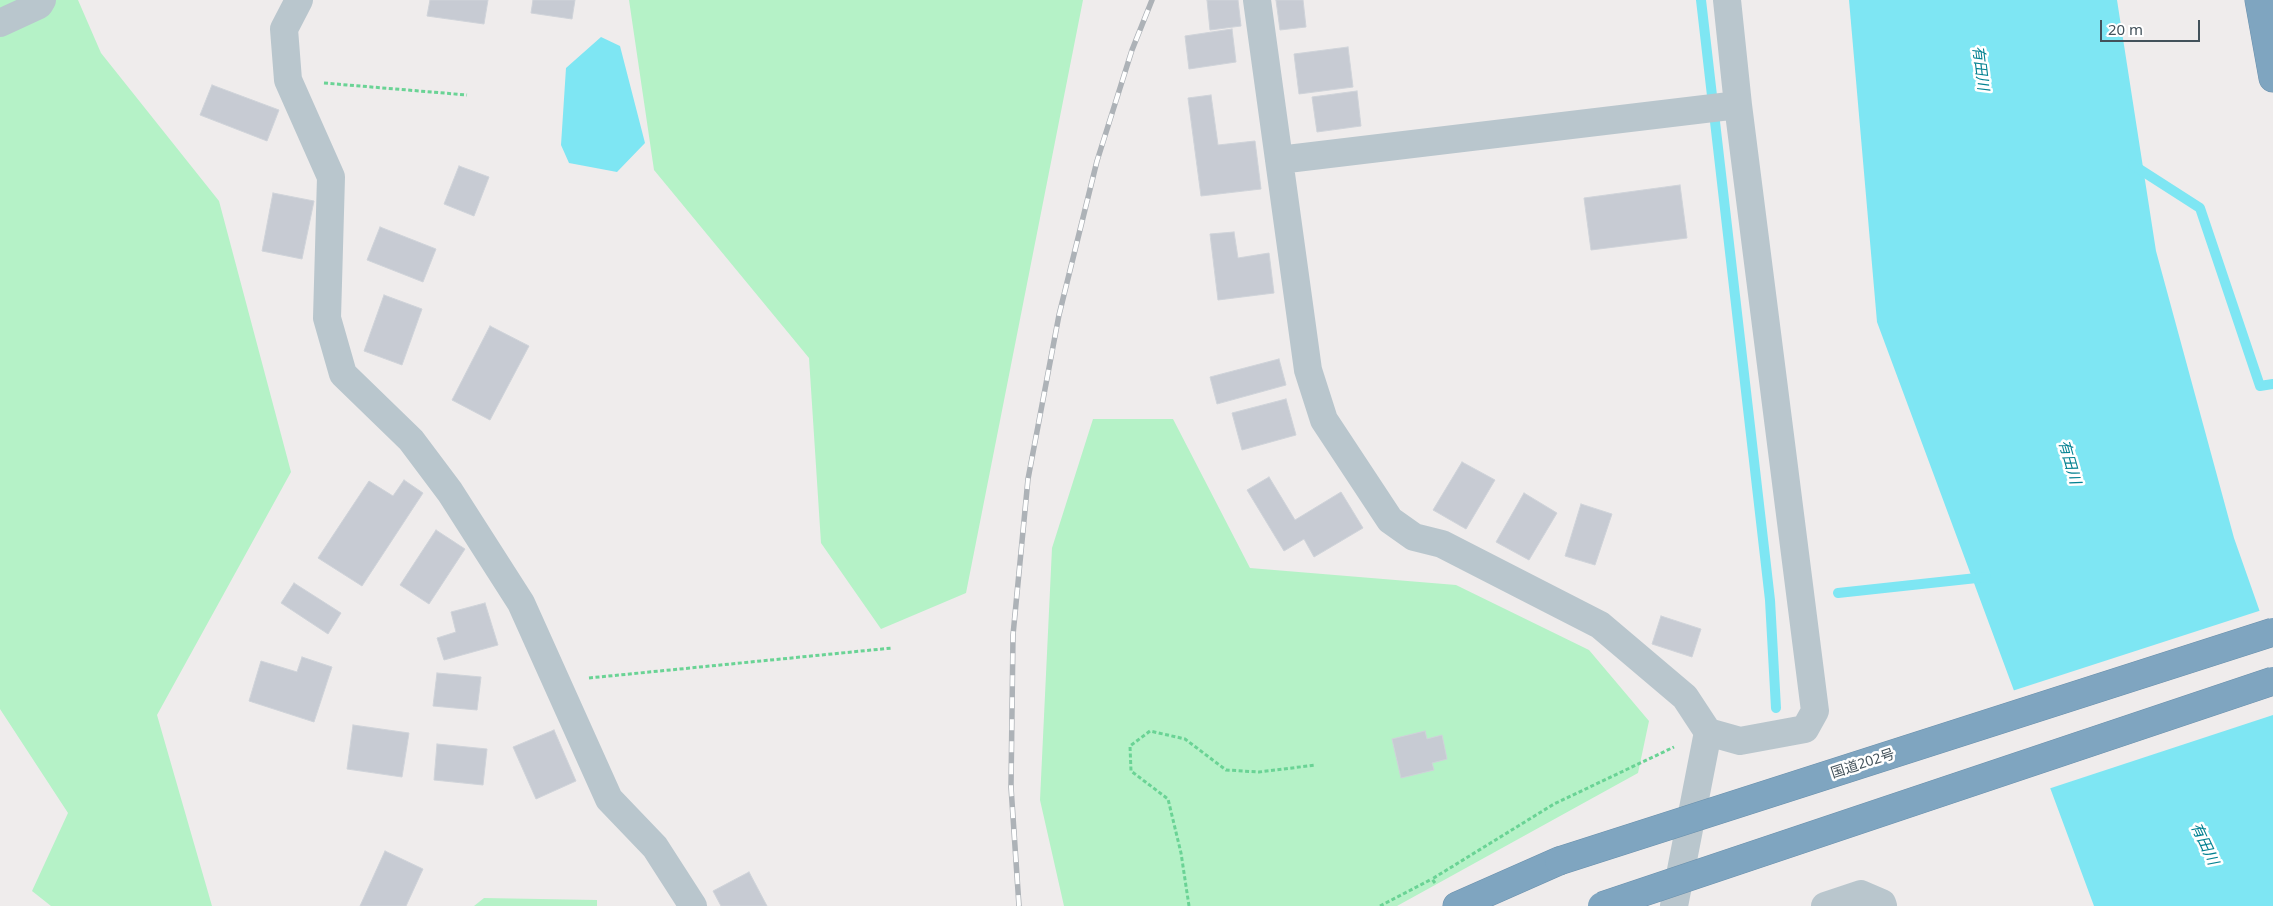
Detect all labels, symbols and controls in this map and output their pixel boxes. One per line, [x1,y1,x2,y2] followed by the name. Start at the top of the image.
[2103,10,2203,42] scale bar
[2108,19,2143,39] text: 20 m
[1968,45,1992,91] water label: 有田川
[2054,438,2084,486] water label: 有田川
[1829,746,1897,782] street label: 国道202号
[2186,820,2222,868] water label: 有田川

